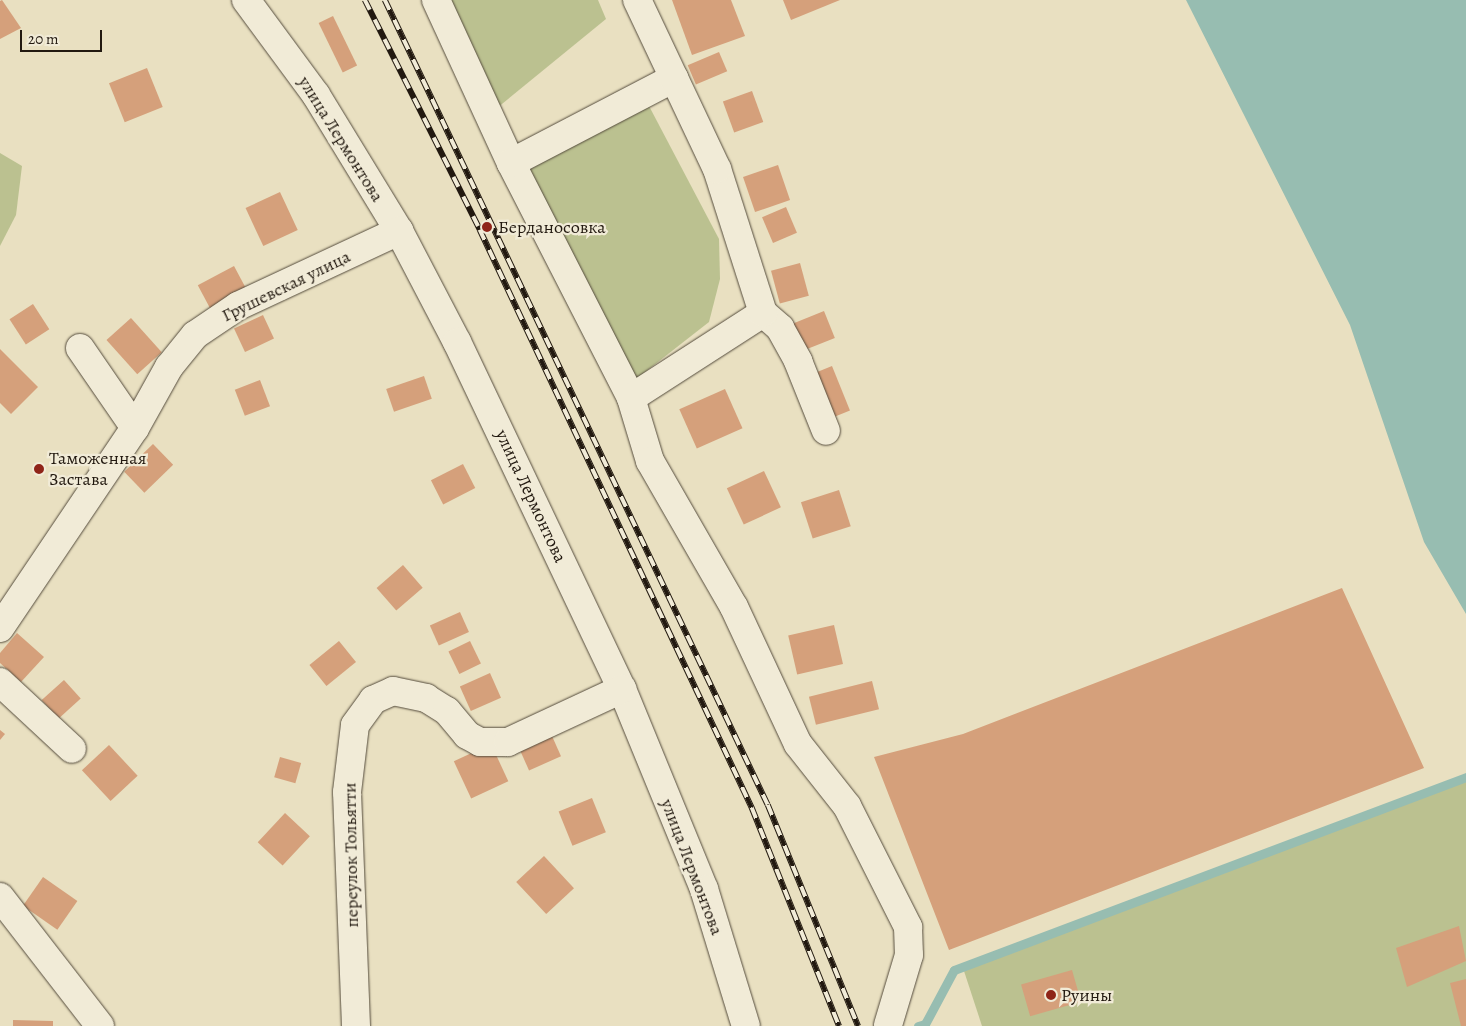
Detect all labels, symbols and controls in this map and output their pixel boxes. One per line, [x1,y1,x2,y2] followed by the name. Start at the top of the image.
[22,20,105,52] scale bar
[28,29,59,49] text: 20 m
[294,72,388,206] street label: улица Лермонтова
[498,216,606,238] place label: Берданосовка
[480,220,494,234] marker: Берданосовка
[218,246,354,326] street label: Грушевская улица
[491,426,571,566] street label: улица Лермонтова
[49,448,146,490] place label: Таможенная Застава
[33,463,45,475] marker: Таможенная Застава
[339,782,363,928] street label: переулок Тольятти
[656,796,728,938] street label: улица Лермонтова
[1061,984,1112,1006] place label: Руины
[1045,989,1057,1001] marker: Руины

